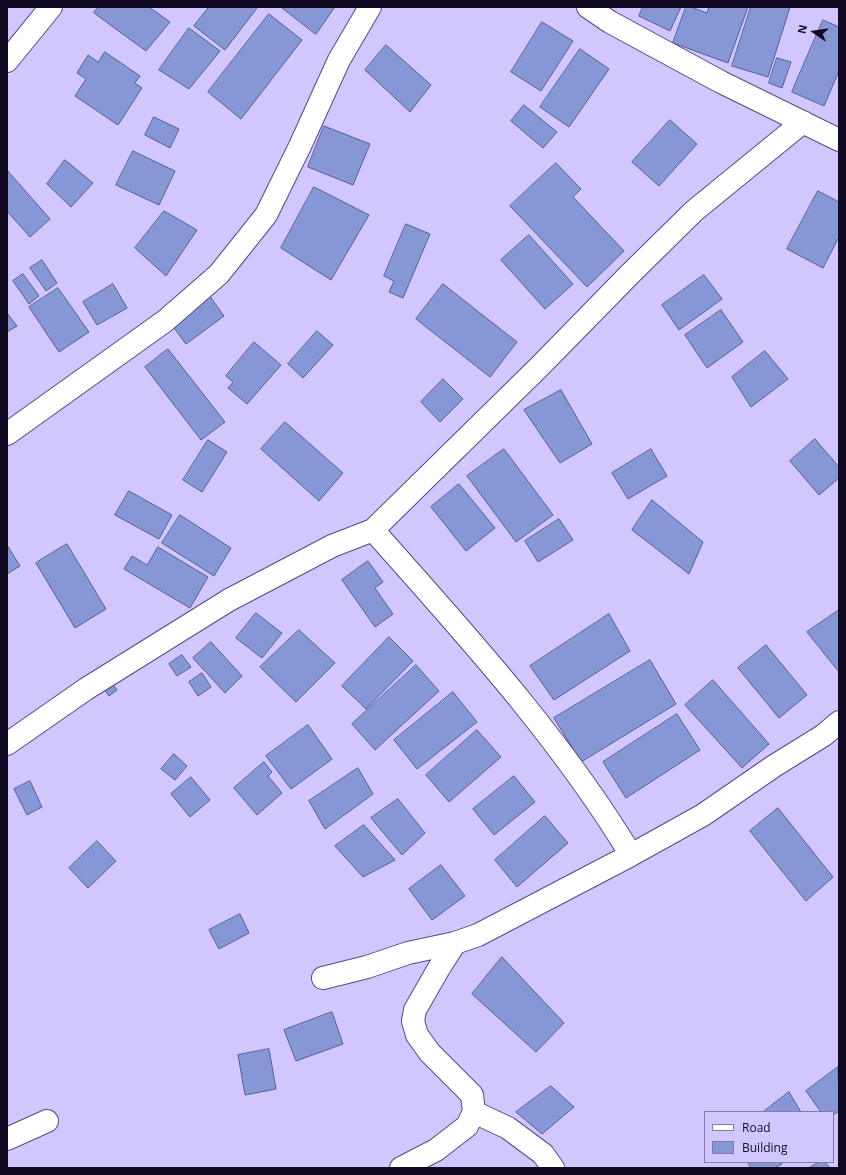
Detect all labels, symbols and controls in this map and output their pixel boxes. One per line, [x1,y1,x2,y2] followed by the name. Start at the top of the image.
[794,12,834,52] north arrow
[794,23,810,35] text: N
[704,1111,834,1163] legend
[742,1119,771,1136] text: Road
[742,1139,787,1156] text: Building

